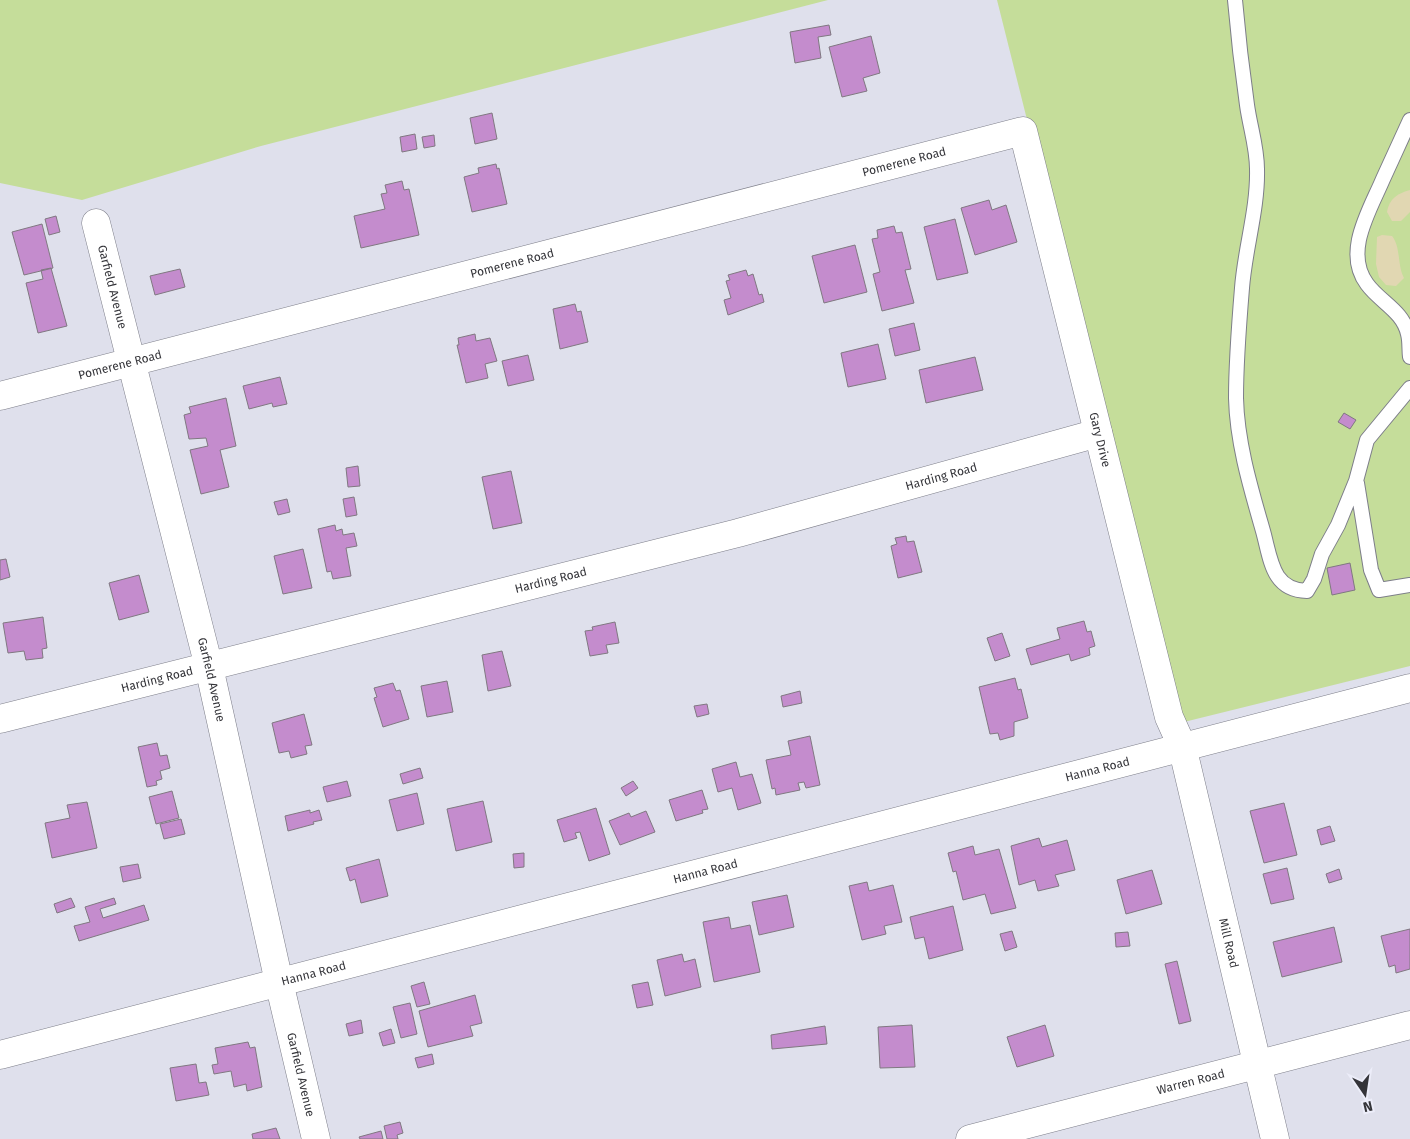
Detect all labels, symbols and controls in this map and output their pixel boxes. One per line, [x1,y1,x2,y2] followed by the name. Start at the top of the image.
[861,144,947,179] street label: Pomerene Road
[95,244,130,330] street label: Garfield Avenue
[469,246,555,281] street label: Pomerene Road
[77,347,163,382] street label: Pomerene Road
[1086,411,1113,469] street label: Gary Drive
[904,460,979,493] street label: Harding Road
[513,564,588,596] street label: Harding Road
[195,636,228,723] street label: Garfield Avenue
[120,664,195,695] street label: Harding Road
[1064,754,1131,784] street label: Hanna Road
[672,856,739,886] street label: Hanna Road
[1216,917,1241,969] street label: Mill Road
[280,958,347,989] street label: Hanna Road
[284,1031,317,1118] street label: Garfield Avenue
[1155,1066,1226,1097] street label: Warren Road
[1340,1069,1390,1119] north arrow
[1361,1097,1374,1116] text: N

